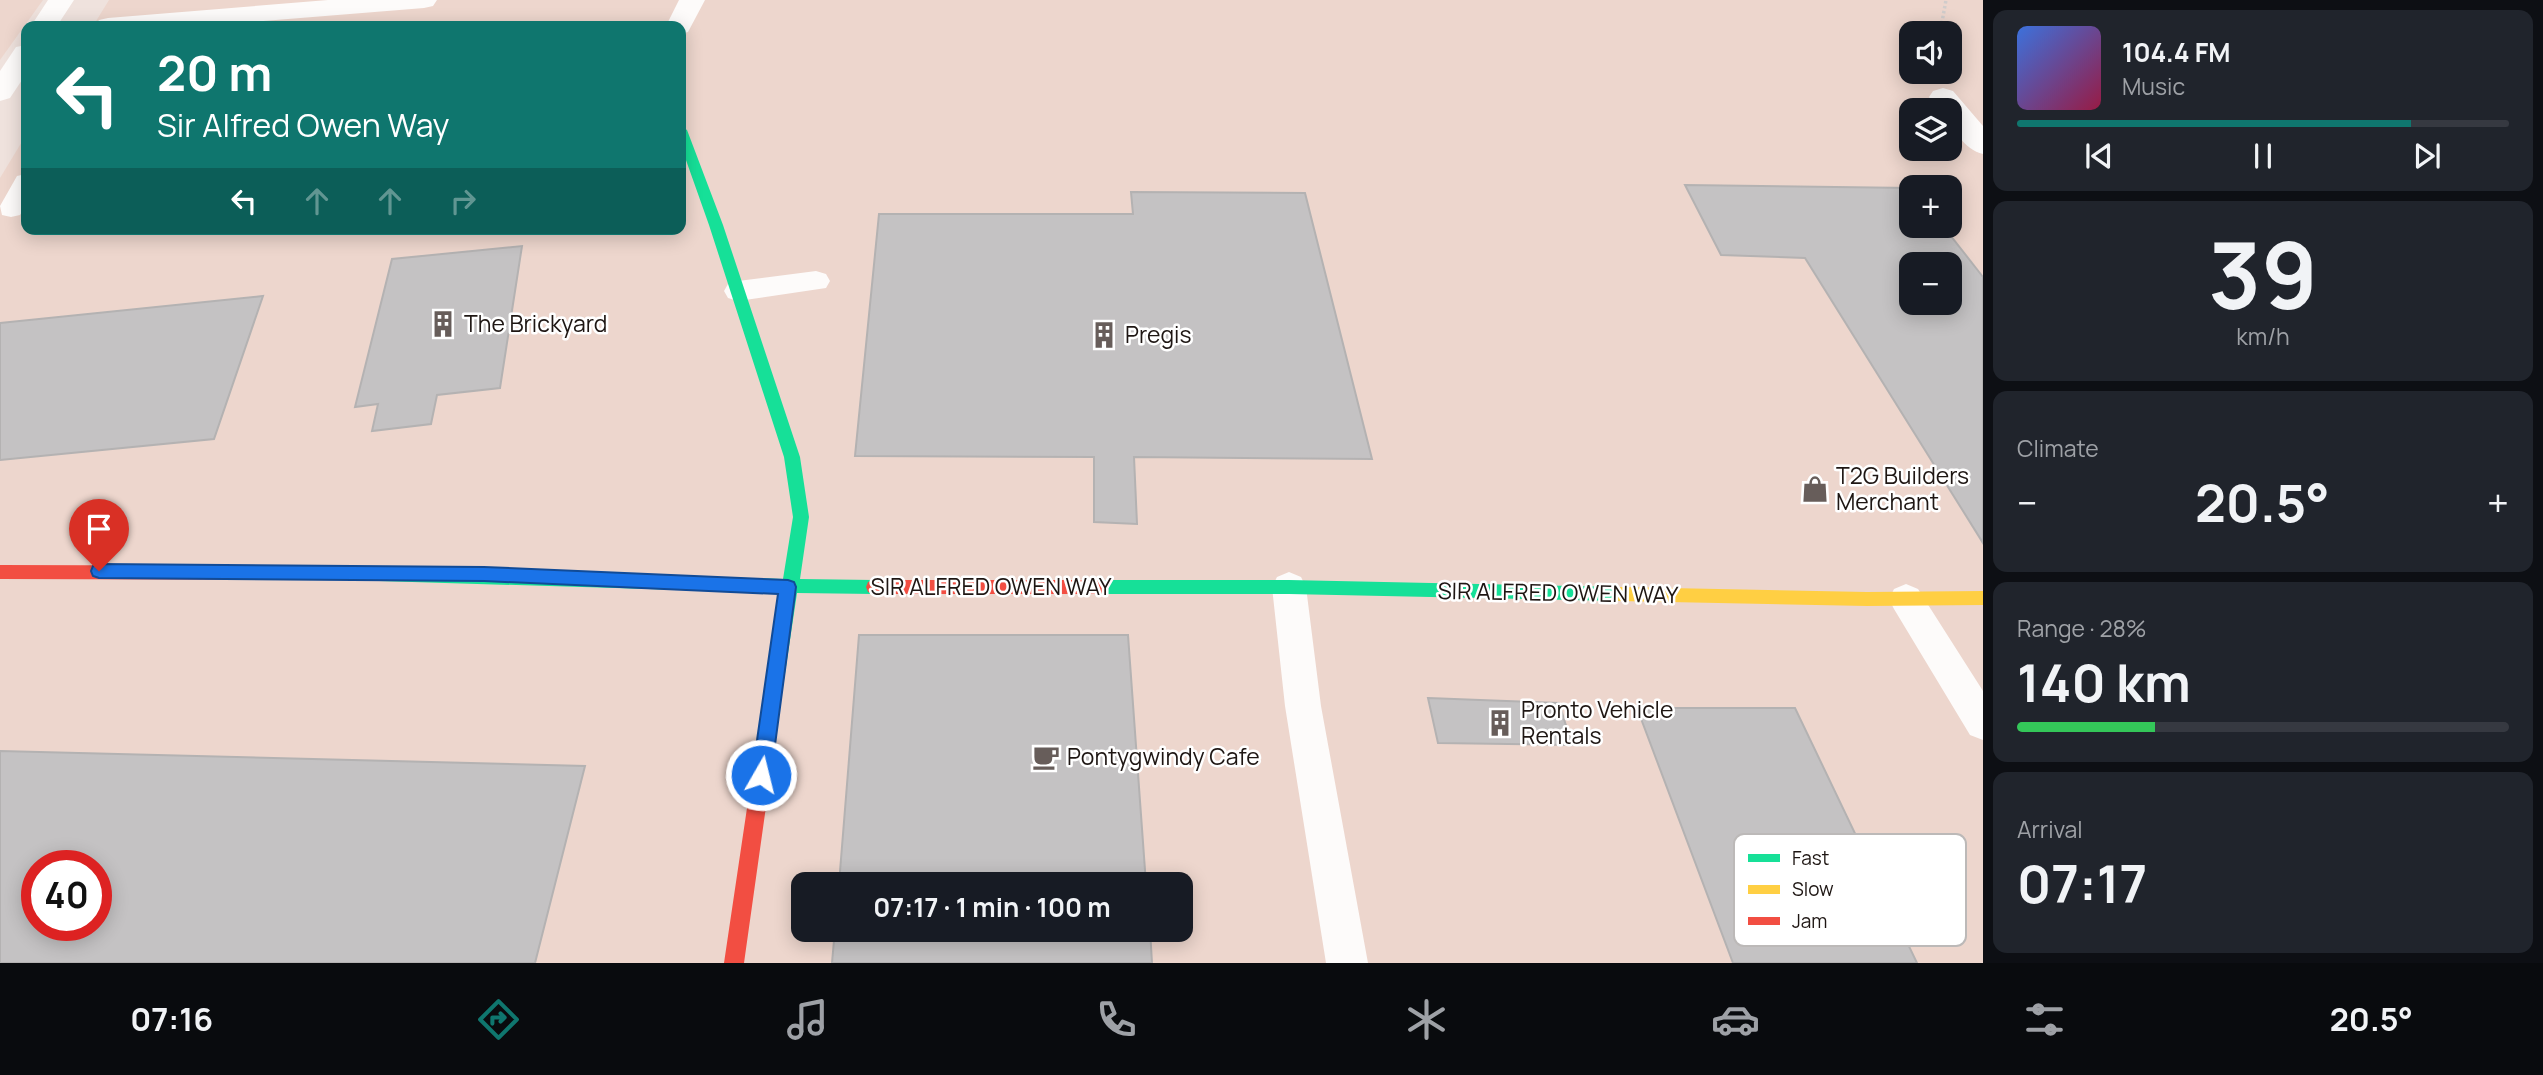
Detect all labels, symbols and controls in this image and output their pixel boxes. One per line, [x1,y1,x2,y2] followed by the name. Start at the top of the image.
[1899,21,1962,315] map controls
[1899,21,1962,84] button: sound
[2122,34,2231,70] text: 104.4 FM
[157,39,272,106] text: 20 m
[42,49,133,140] icon: left
[2122,70,2185,102] text: Music
[1899,98,1962,161] button: layers
[157,103,449,147] text: Sir Alfred Owen Way
[2080,137,2118,175] icon: previous
[2244,137,2282,175] icon: pause
[2408,137,2446,175] icon: next
[1899,175,1962,238] button: +
[225,182,263,220] icon: left
[298,182,336,220] icon: ahead
[371,182,409,220] icon: ahead
[444,182,482,220] icon: right
[2208,212,2318,336] text: 39
[1899,252,1962,315] button: −
[464,307,607,339] place label: The Brickyard
[428,309,458,339] building icon: The Brickyard
[1125,318,1191,350] place label: Pregis
[1089,320,1119,350] building icon: Pregis
[2236,320,2290,352] text: km/h
[2017,432,2099,464] text: Climate
[1836,459,1969,517] place label: T2G Builders Merchant
[2195,467,2330,538] text: 20.5°
[1800,474,1830,504] shop icon: T2G Builders Merchant
[2017,476,2038,528] text: −
[2487,476,2509,528] text: +
[69,499,129,571] pin
[80,510,118,548] icon: arrive
[870,570,1112,602] street label: SIR ALFRED OWEN WAY
[1437,574,1679,610] street label: SIR ALFRED OWEN WAY
[2017,612,2147,644] text: Range · 28%
[2017,647,2191,718] text: 140 km
[1521,693,1673,751] place label: Pronto Vehicle Rentals
[1485,708,1515,738] building icon: Pronto Vehicle Rentals
[724,738,798,812] position arrow
[1067,740,1260,772] place label: Pontygwindy Cafe
[1031,742,1061,772] cafe icon: Pontygwindy Cafe
[2017,813,2083,845] text: Arrival
[1734,834,1966,946] legend
[1792,845,1829,871] text: Fast
[2017,848,2147,919] text: 07:17
[21,850,112,941] speed limit sign: 40
[1792,876,1834,902] text: Slow
[873,889,1111,925] text: 07:17 · 1 min · 100 m
[1792,908,1827,934] text: Jam
[474,995,523,1044] icon: directions
[783,995,832,1044] icon: music
[1092,995,1141,1044] icon: phone
[1402,995,1451,1044] icon: climate
[1711,995,1760,1044] icon: car
[2020,995,2069,1044] icon: filters
[130,997,213,1041] text: 07:16
[2330,997,2413,1041] text: 20.5°

